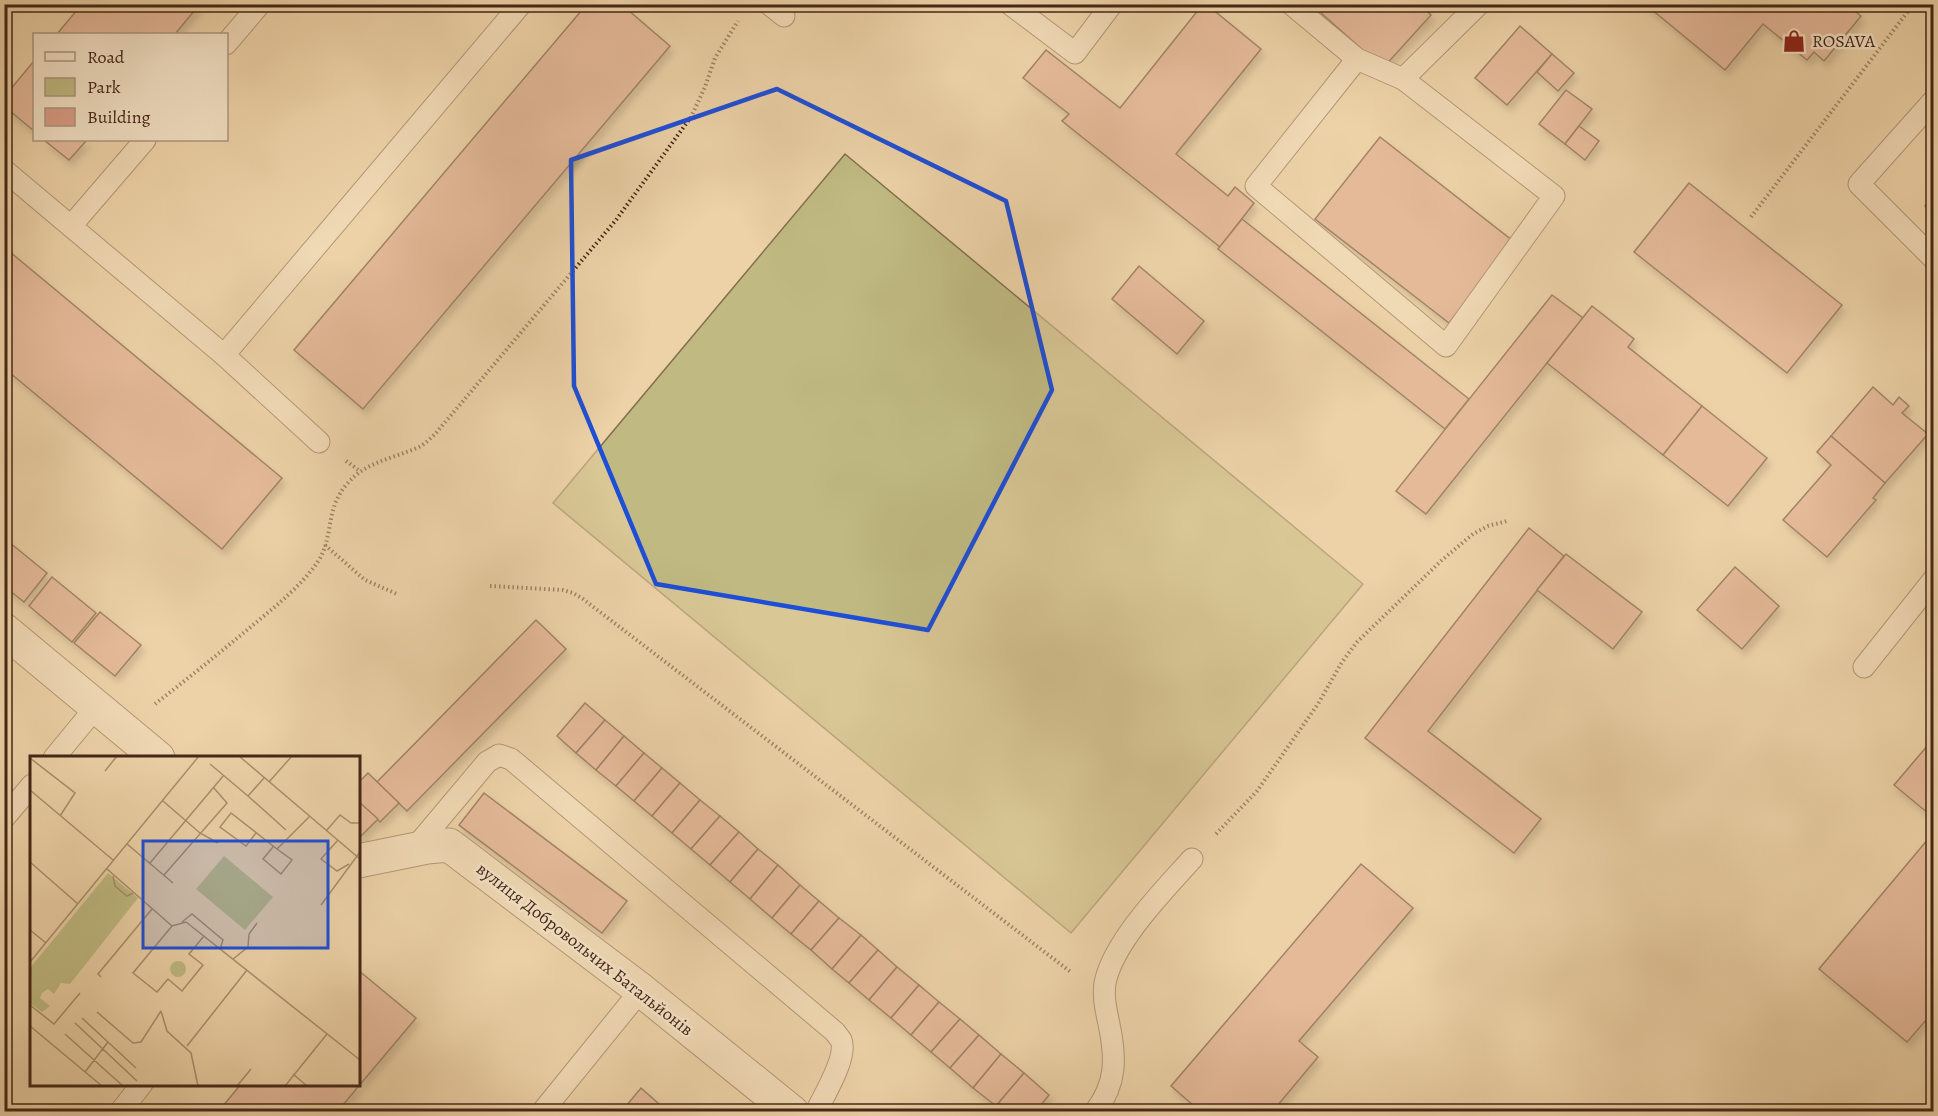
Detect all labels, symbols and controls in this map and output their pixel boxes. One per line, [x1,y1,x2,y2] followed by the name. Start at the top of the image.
[1781,28,1807,54] shop icon: ROSAVA
[1812,29,1876,53] place label: ROSAVA
[33,33,228,141] legend
[87,45,125,69] text: Road
[87,75,121,99] text: Park
[87,105,151,129] text: Building
[30,756,360,1086] inset map
[472,857,698,1041] street label: вулиця Добровольчих Батальйонів

